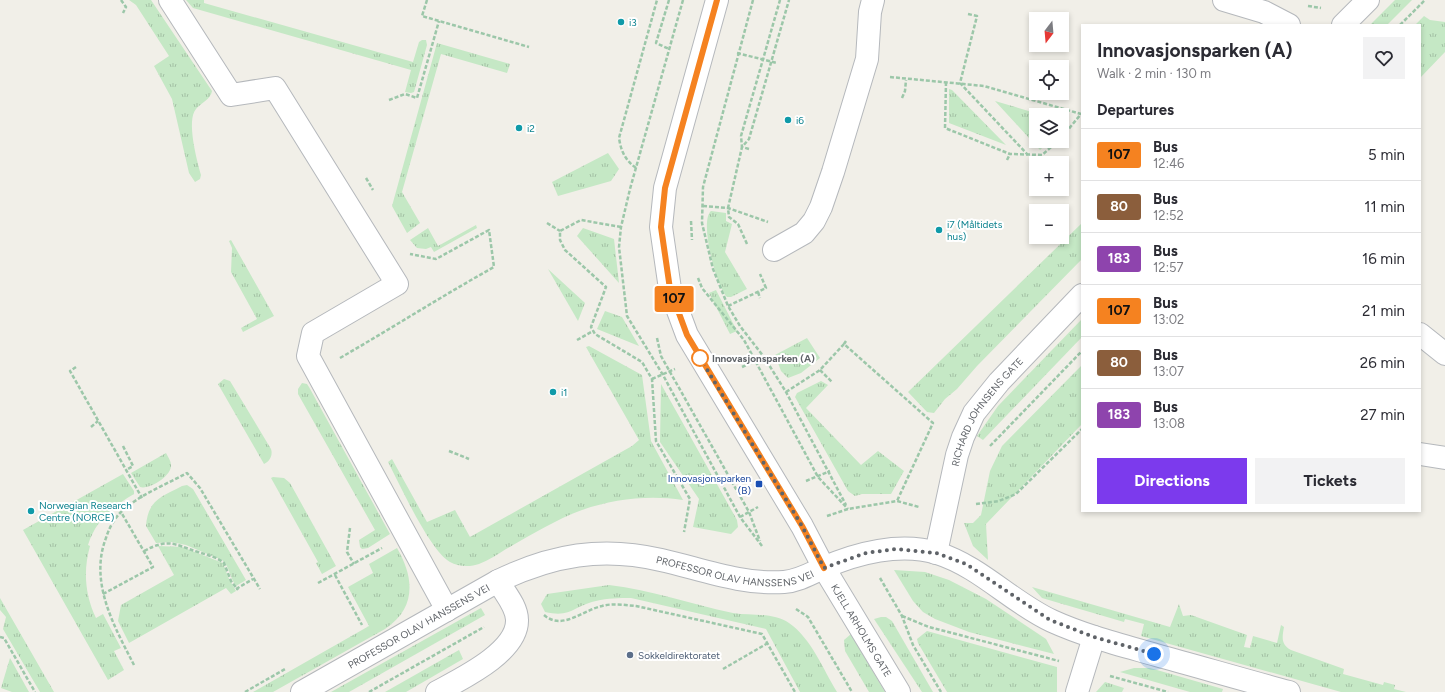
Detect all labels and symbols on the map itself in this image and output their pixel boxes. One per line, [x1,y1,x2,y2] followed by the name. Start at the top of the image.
[1029,12,1069,52] north arrow
[629,16,637,29] place label: i3
[616,17,626,27] marker: i3
[796,114,804,127] place label: i6
[783,115,793,125] marker: i6
[527,122,535,135] place label: i2
[514,123,524,133] marker: i2
[947,218,1003,243] place label: i7 (Måltidets hus)
[934,225,944,235] marker: i7 (Måltidets hus)
[651,286,697,312] line badge: 107
[691,349,709,367] marker: Innovasjonsparken (A)
[712,352,815,365] place label: Innovasjonsparken (A)
[948,354,1026,468] street label: RICHARD JOHNSENS GATE
[561,386,567,399] place label: i1
[548,387,558,397] marker: i1
[668,472,751,497] place label: Innovasjonsparken (B)
[754,479,764,489] marker: Innovasjonsparken (B)
[39,499,132,524] place label: Norwegian Research Centre (NORCE)
[26,506,36,516] marker: Norwegian Research Centre (NORCE)
[655,553,816,589] street label: PROFESSOR OLAV HANSSENS VEI
[345,581,492,671] street label: PROFESSOR OLAV HANSSENS VEI
[829,581,895,679] street label: KJELL ARHOLMS GATE
[1144,644,1164,664] your location
[638,649,720,662] place label: Sokkeldirektoratet
[625,650,635,660] marker: Sokkeldirektoratet

